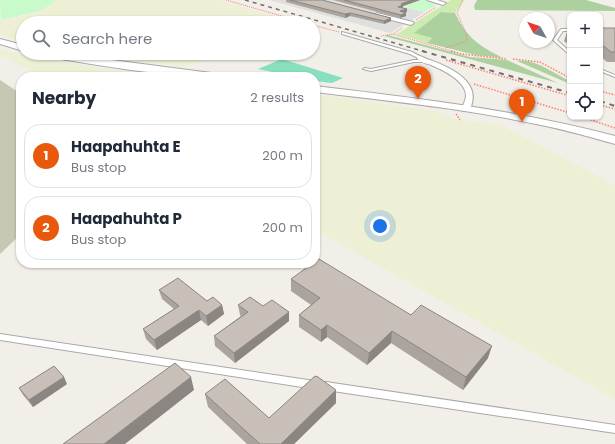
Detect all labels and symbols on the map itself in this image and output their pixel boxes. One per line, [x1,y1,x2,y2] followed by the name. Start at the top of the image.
[519,12,555,48] north arrow
[405,66,431,99] pin: 2
[509,89,535,122] pin: 1
[370,216,390,236] your location

